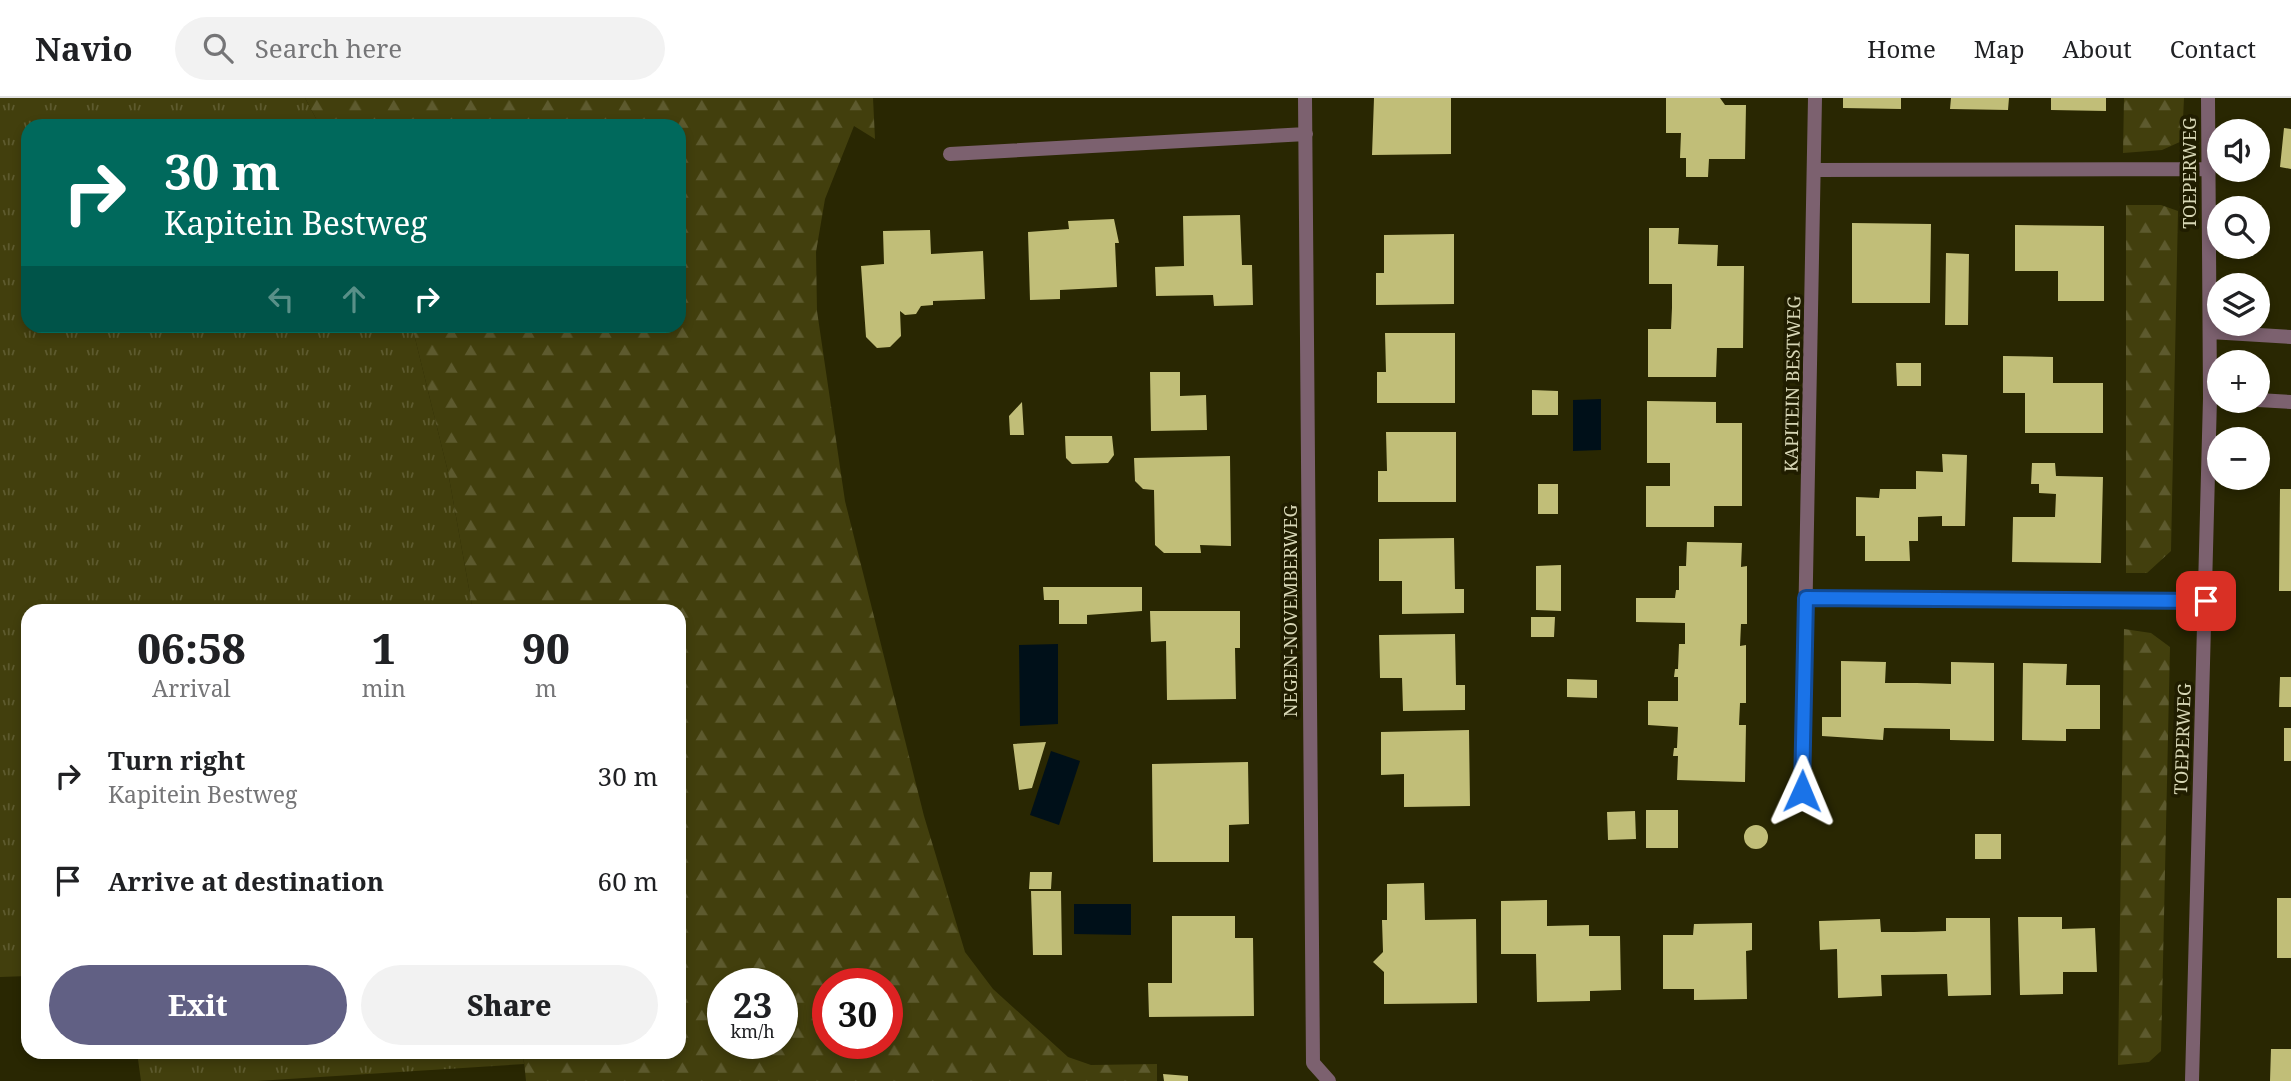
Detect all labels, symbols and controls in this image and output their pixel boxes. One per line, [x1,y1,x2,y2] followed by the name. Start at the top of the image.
[175,17,665,80] search box
[35,26,133,71] text: Navio
[199,29,237,67] icon: search
[255,30,402,66] text: Search here
[1867,32,1936,65] text: Home
[1974,32,2025,65] text: Map
[2063,32,2132,65] text: About
[2170,32,2256,65] text: Contact
[2177,117,2201,229] street label: TOEPERWEG
[2207,119,2270,490] map controls
[2207,119,2270,182] button: sound
[164,138,280,204] text: 30 m
[49,147,140,238] icon: right
[2207,196,2270,259] button: search
[164,201,428,244] text: Kapitein Bestweg
[2207,273,2270,336] button: layers
[262,280,300,318] icon: left
[335,280,373,318] icon: ahead
[408,280,446,318] icon: right
[1778,295,1806,472] street label: KAPITEIN BESTWEG
[2207,350,2270,413] button: +
[2207,427,2270,490] button: −
[1278,505,1302,717] street label: NEGEN-NOVEMBERWEG
[2176,571,2236,631] pin
[2187,582,2225,620] icon: arrive
[137,619,246,676] text: 06:58
[372,619,396,676] text: 1
[522,619,570,676] text: 90
[152,672,231,704] text: Arrival
[362,672,406,704] text: min
[535,672,557,704] text: m
[2168,683,2196,795] street label: TOEPERWEG
[108,742,245,778] text: Turn right
[1765,754,1839,828] position arrow
[49,757,87,795] icon: right
[598,758,658,794] text: 30 m
[108,778,297,810] text: Kapitein Bestweg
[49,862,87,900] icon: arrive
[108,863,384,899] text: Arrive at destination
[598,863,658,899] text: 60 m
[49,965,347,1045] button: Exit
[361,965,658,1045] button: Share
[812,968,903,1059] speed limit sign: 30
[733,981,772,1028] text: 23
[730,1019,775,1043] text: km/h

